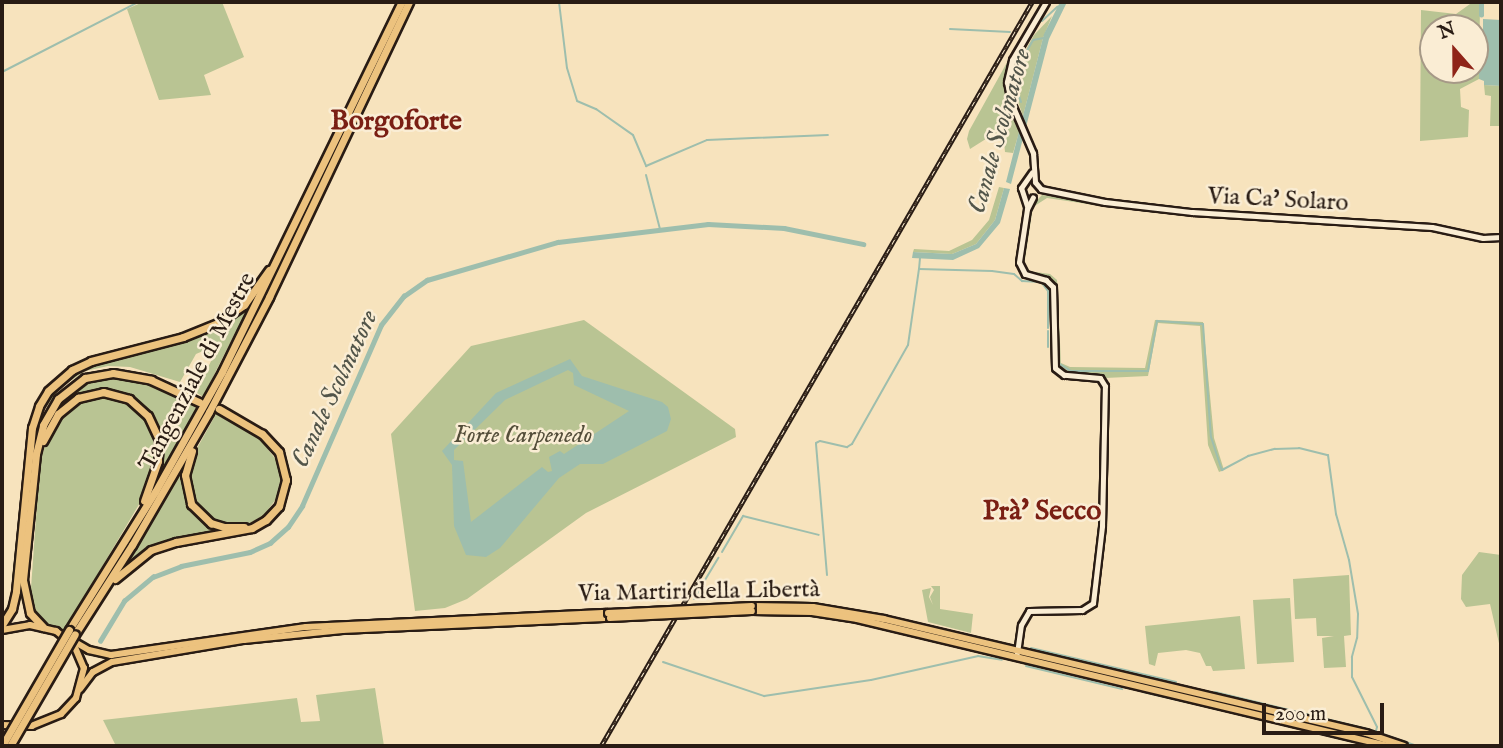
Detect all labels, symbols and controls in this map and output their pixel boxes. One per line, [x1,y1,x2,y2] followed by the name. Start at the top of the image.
[1419,14,1489,84] north arrow
[1435,17,1459,45] text: N
[962,45,1038,217] water label: Canale Scolmatore
[330,105,462,139] district label: Borgoforte
[1207,182,1349,218] street label: Via Ca' Solaro
[134,268,262,476] street label: Tangenziale di Mestre
[285,305,385,473] water label: Canale Scolmatore
[454,422,592,450] park label: Forte Carpenedo
[983,495,1101,529] district label: Prà' Secco
[578,575,820,609] street label: Via Martiri della Libertà
[1265,688,1388,732] scale bar
[1275,701,1326,728] text: 200 m

